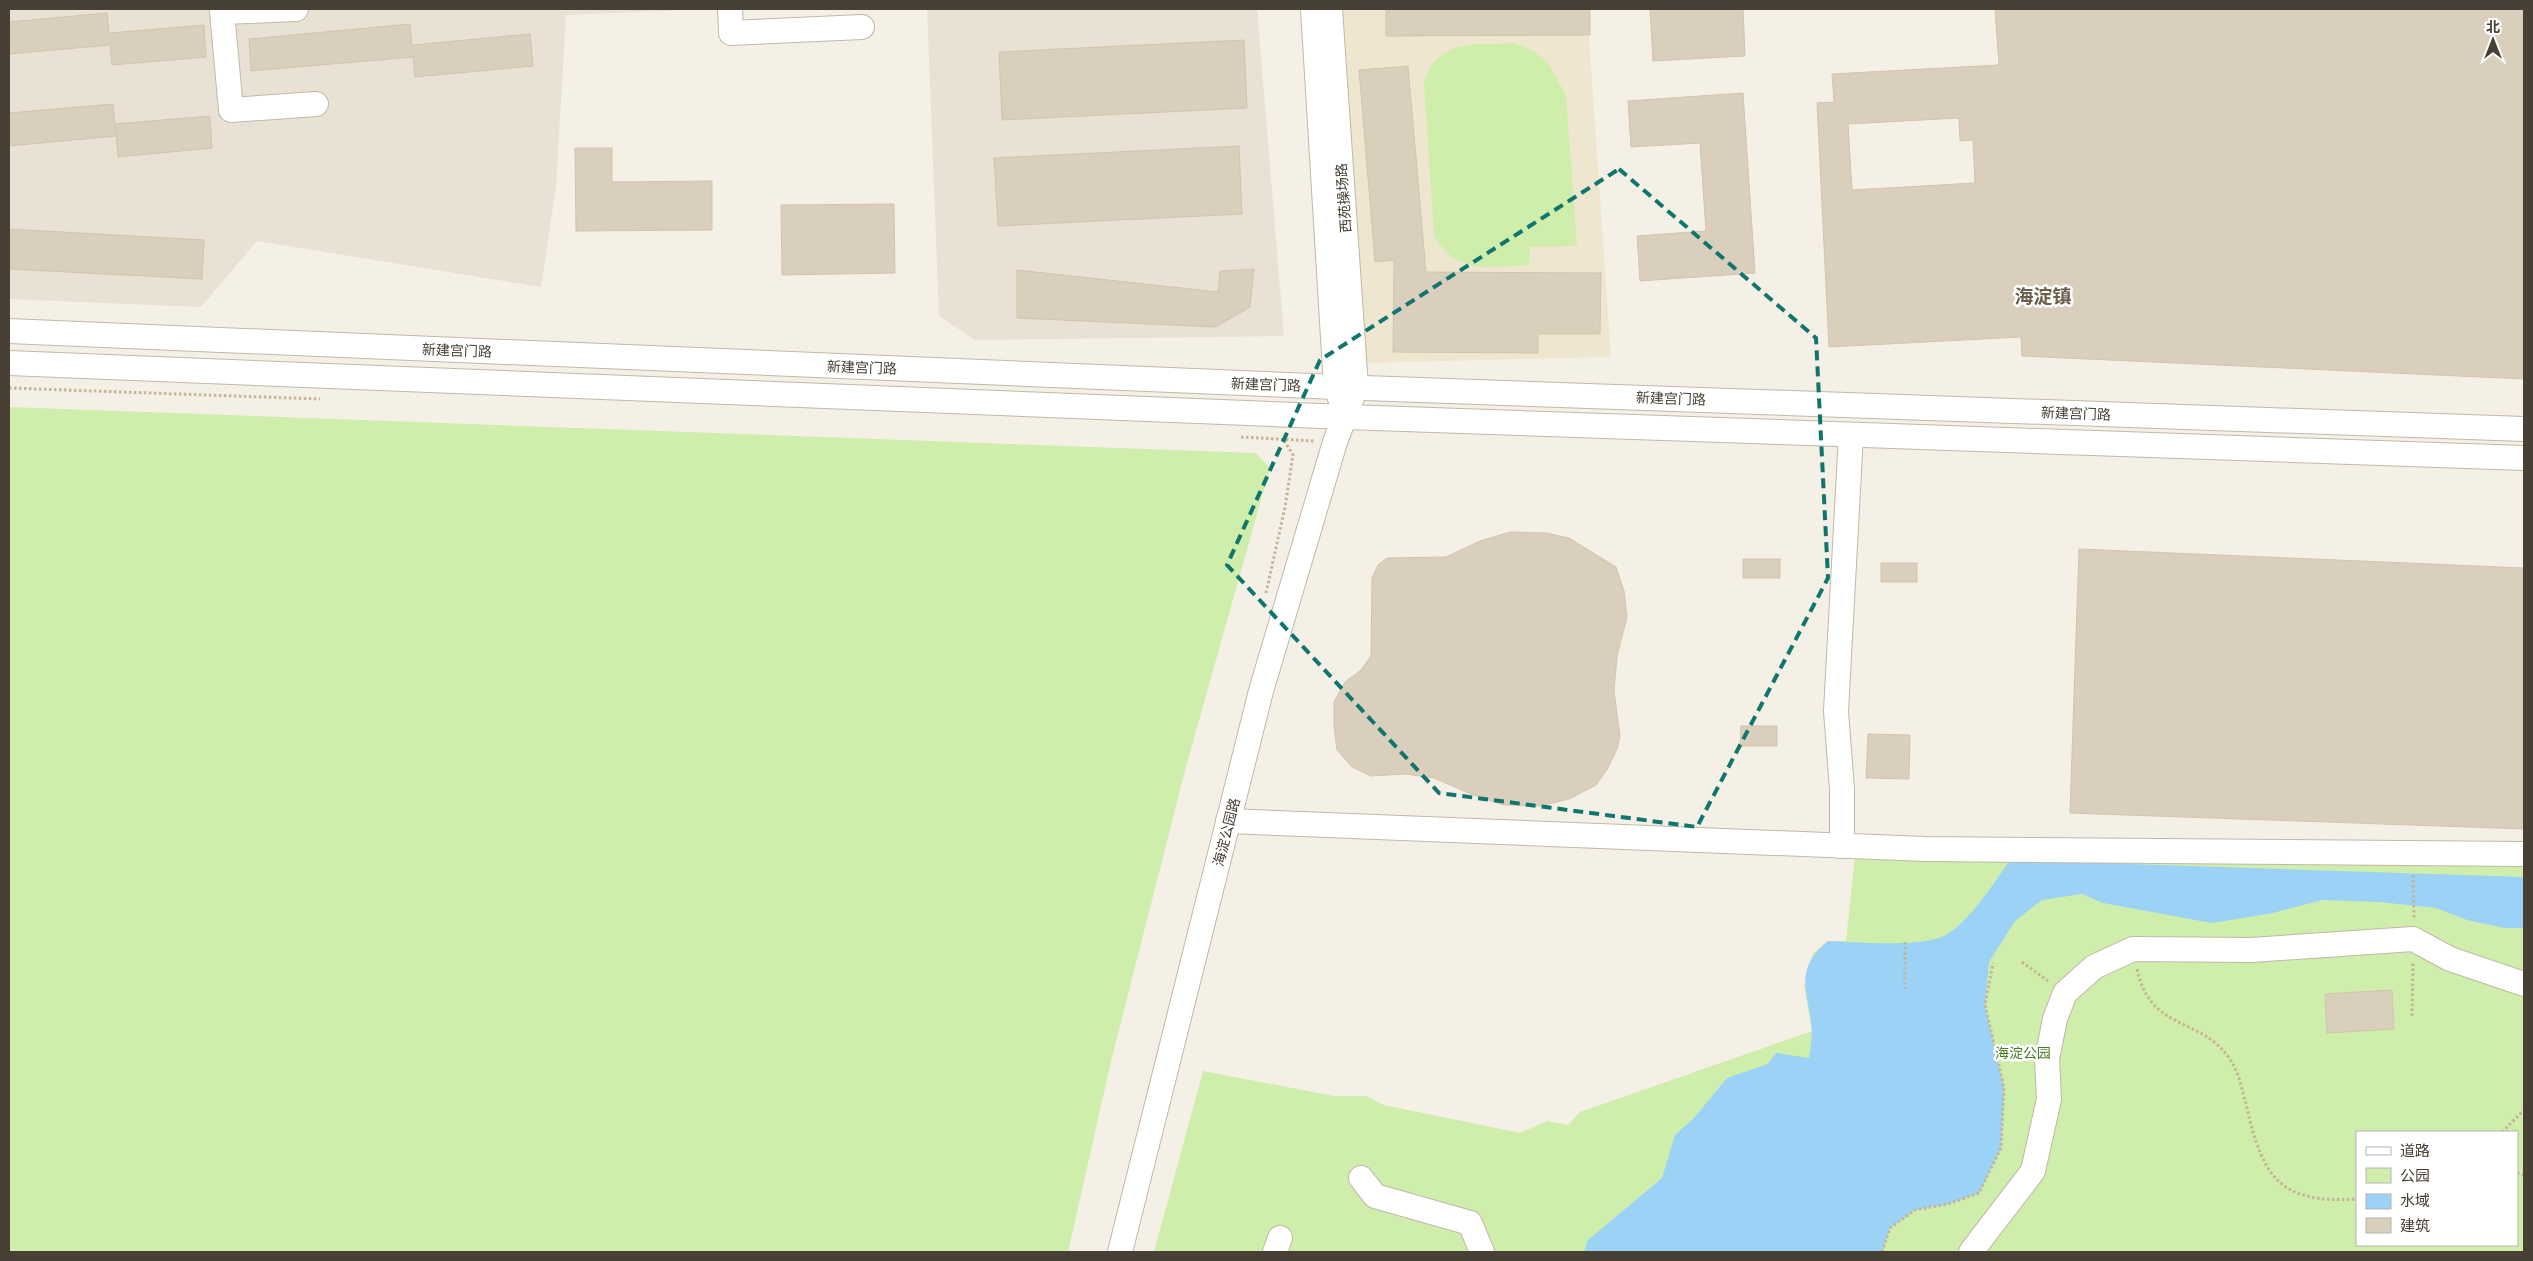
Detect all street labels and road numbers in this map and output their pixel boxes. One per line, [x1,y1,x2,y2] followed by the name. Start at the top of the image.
[1331,162,1355,234] street label: 西苑操场路
[422,339,492,361] street label: 新建宫门路
[827,356,897,378] street label: 新建宫门路
[1231,373,1301,395] street label: 新建宫门路
[1636,387,1706,409] street label: 新建宫门路
[2041,402,2111,424] street label: 新建宫门路
[1208,796,1244,868] street label: 海淀公园路

